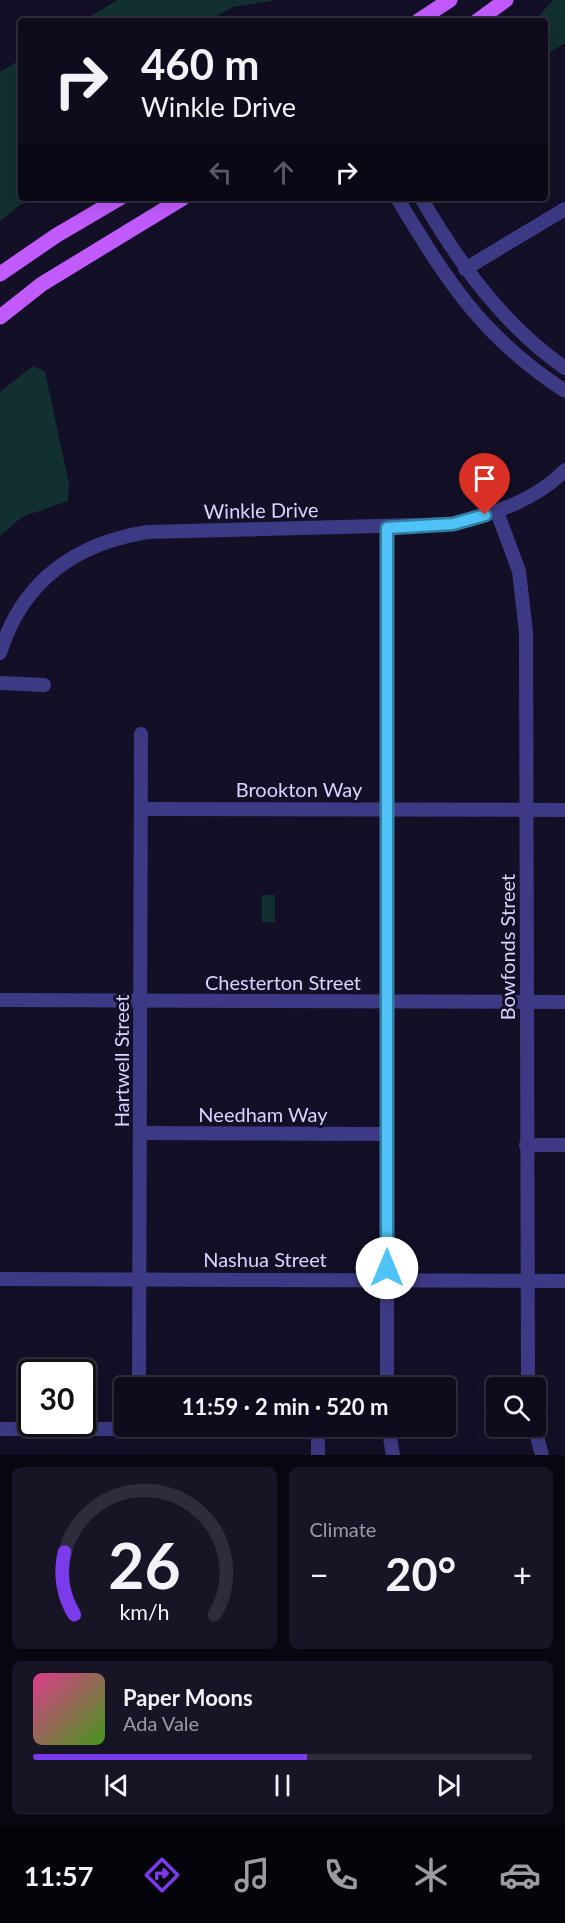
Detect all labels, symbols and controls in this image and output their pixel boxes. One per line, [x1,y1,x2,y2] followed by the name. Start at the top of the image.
[141,39,259,89] text: 460 m
[42,42,120,120] icon: right
[141,90,296,123] text: Winkle Drive
[204,156,237,189] icon: left
[267,156,300,189] icon: ahead
[330,156,363,189] icon: right
[459,453,510,515] pin
[468,462,501,495] icon: arrive
[203,497,319,523] street label: Winkle Drive
[236,777,363,801] street label: Brookton Way
[495,874,519,1020] street label: Bowfonds Street
[205,970,361,994] street label: Chesterton Street
[109,995,133,1127] street label: Hartwell Street
[198,1102,328,1126] street label: Needham Way
[355,1236,419,1300] position arrow
[203,1247,327,1271] street label: Nashua Street
[18,1359,96,1437] speed limit sign: 30
[486,1377,546,1437] map controls
[486,1377,546,1437] button: search
[182,1393,388,1420] text: 11:59 · 2 min · 520 m
[310,1517,376,1541] text: Climate
[108,1527,180,1602] text: 26
[385,1547,456,1601] text: 20°
[310,1554,329,1594] text: −
[513,1554,532,1594] text: +
[119,1599,169,1625] text: km/h
[123,1684,253,1711] text: Paper Moons
[123,1711,199,1735] text: Ada Vale
[100,1769,133,1802] icon: previous
[266,1769,299,1802] icon: pause
[432,1769,465,1802] icon: next
[141,1854,183,1896] icon: directions
[231,1854,273,1896] icon: music
[320,1854,362,1896] icon: phone
[410,1854,452,1896] icon: climate
[499,1854,541,1896] icon: car
[24,1859,93,1892] text: 11:57

